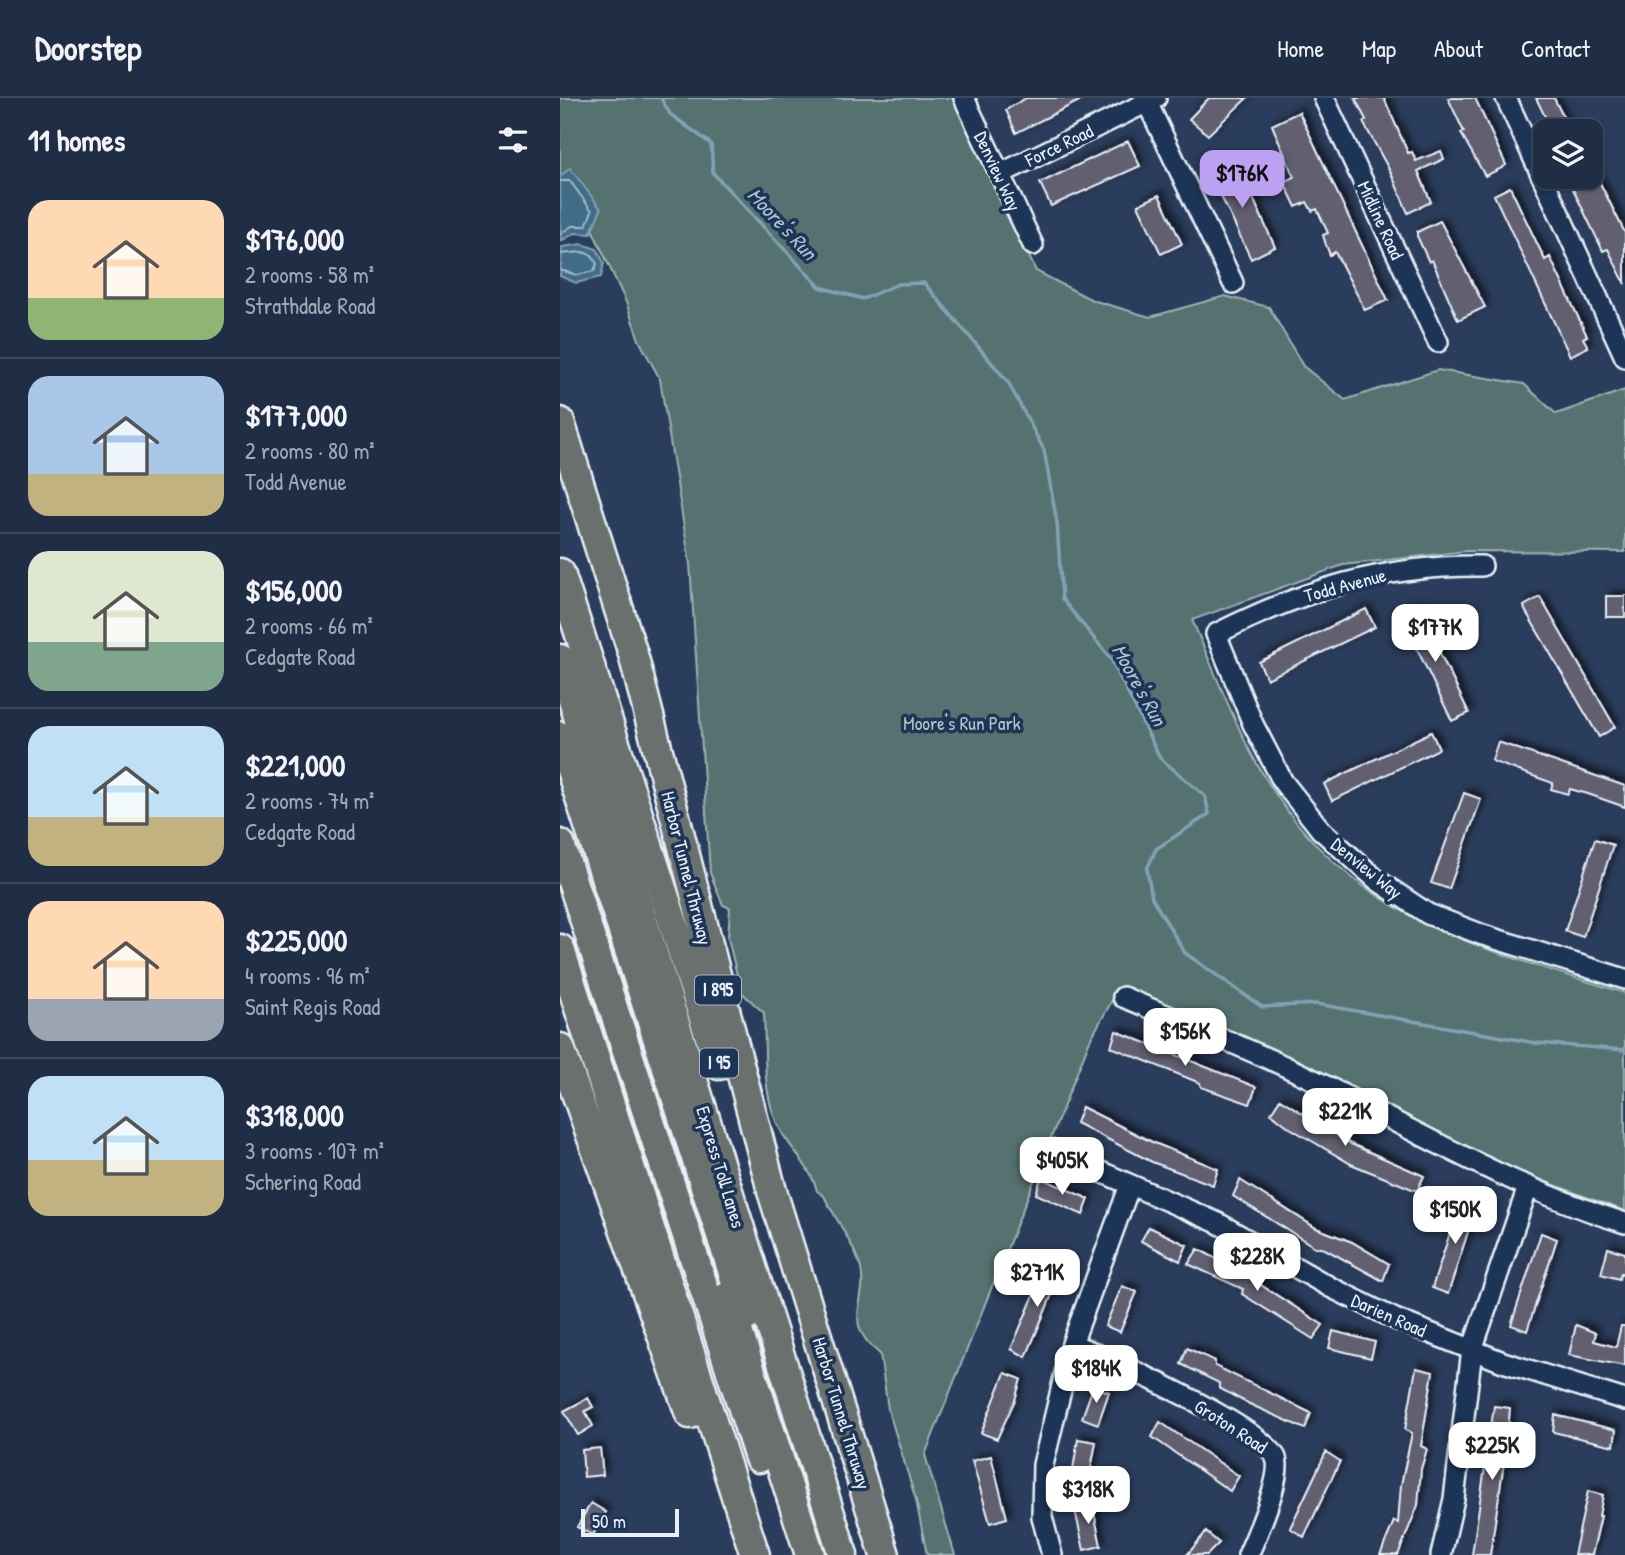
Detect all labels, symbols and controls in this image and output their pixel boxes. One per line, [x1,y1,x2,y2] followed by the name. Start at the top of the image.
[35,26,141,70] text: Doorstep
[1277,32,1324,64] text: Home
[1362,32,1396,64] text: Map
[1434,32,1483,64] text: About
[1521,32,1590,64] text: Contact
[1020,117,1098,173] street label: Force Road
[1533,119,1603,189] map controls
[1533,119,1603,189] button: layers
[28,120,125,160] text: 11 homes
[494,121,532,159] icon: filters
[968,127,1028,215] street label: Denview Way
[1193,150,1291,210] pin: $176K
[1216,157,1268,188] text: $176K
[1351,176,1411,264] street label: Midline Road
[741,181,825,267] water label: Moore's Run
[245,219,344,259] text: $176,000
[84,228,168,312] icon: home
[245,259,374,290] text: 2 rooms · 58 m²
[245,290,375,321] text: Strathdale Road
[245,395,347,435] text: $177,000
[84,404,168,488] icon: home
[245,435,375,466] text: 2 rooms · 80 m²
[245,466,347,497] text: Todd Avenue
[1301,561,1389,608] street label: Todd Avenue
[245,570,342,610] text: $156,000
[84,579,168,663] icon: home
[1386,604,1484,664] pin: $177K
[245,610,373,641] text: 2 rooms · 66 m²
[1408,611,1462,642] text: $177K
[1105,639,1175,732] water label: Moore's Run
[245,641,355,672] text: Cedgate Road
[903,710,1021,736] park label: Moore's Run Park
[245,745,346,785] text: $221,000
[84,754,168,838] icon: home
[245,785,374,816] text: 2 rooms · 74 m²
[655,788,719,948] street label: Harbor Tunnel Thruway
[245,816,355,847] text: Cedgate Road
[1326,831,1408,905] street label: Denview Way
[245,920,347,960] text: $225,000
[84,929,168,1013] icon: home
[245,960,370,991] text: 4 rooms · 96 m²
[695,976,741,1004] road number: I 895
[245,991,380,1022] text: Saint Regis Road
[1136,1009,1234,1068] pin: $156K
[1160,1015,1210,1046] text: $156K
[700,1048,738,1078] road number: I 95
[1296,1088,1394,1148] pin: $221K
[245,1095,344,1135] text: $318,000
[1318,1095,1372,1126] text: $221K
[690,1103,752,1231] street label: Express Toll Lanes
[84,1104,168,1188] icon: home
[245,1135,384,1166] text: 3 rooms · 107 m²
[1013,1138,1111,1197] pin: $405K
[1036,1144,1088,1175] text: $405K
[245,1166,361,1197] text: Schering Road
[1406,1186,1504,1246] pin: $150K
[1429,1193,1481,1224] text: $150K
[1208,1234,1306,1293] pin: $228K
[1229,1240,1285,1271] text: $228K
[988,1250,1086,1309] pin: $271K
[1010,1256,1064,1287] text: $271K
[1347,1287,1431,1343] street label: Darien Road
[807,1334,877,1492] street label: Harbor Tunnel Thruway
[1047,1346,1145,1405] pin: $184K
[1071,1352,1121,1383] text: $184K
[1189,1393,1273,1460] street label: Groton Road
[1443,1422,1541,1482] pin: $225K
[1465,1429,1519,1460] text: $225K
[1039,1466,1137,1526] pin: $318K
[1062,1473,1114,1504] text: $318K
[581,1506,679,1538] scale bar
[592,1508,626,1534] text: 50 m

